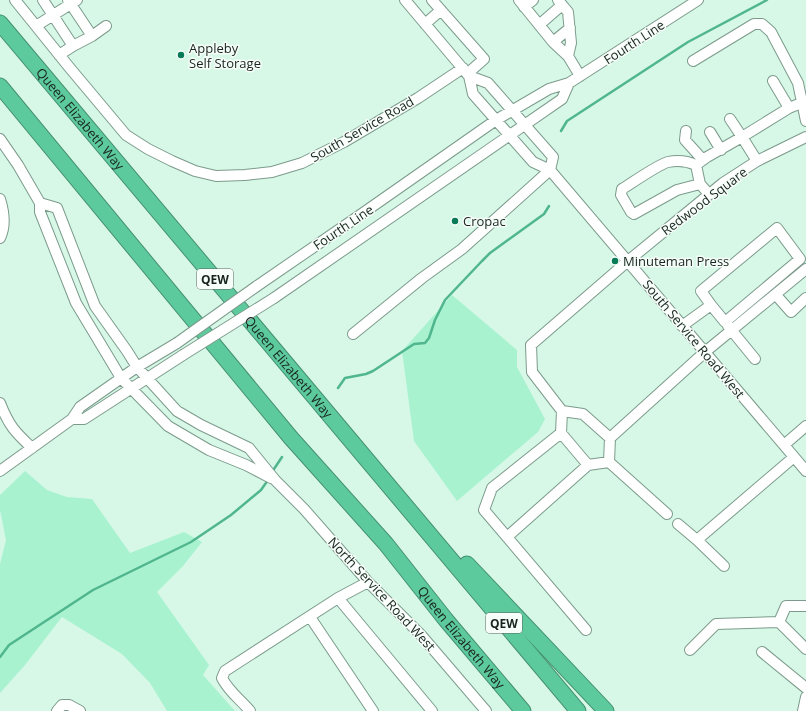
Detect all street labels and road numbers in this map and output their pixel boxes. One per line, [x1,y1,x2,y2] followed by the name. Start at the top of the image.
[600,16,668,68] street label: Fourth Line
[32,64,129,174] street label: Queen Elizabeth Way
[307,92,417,166] street label: South Service Road
[657,163,751,239] street label: Redwood Square
[309,200,377,254] street label: Fourth Line
[197,269,233,289] road number: QEW
[639,276,749,402] street label: South Service Road West
[241,312,337,422] street label: Queen Elizabeth Way
[324,533,440,655] street label: North Service Road West
[414,582,510,693] street label: Queen Elizabeth Way
[486,613,522,633] road number: QEW

